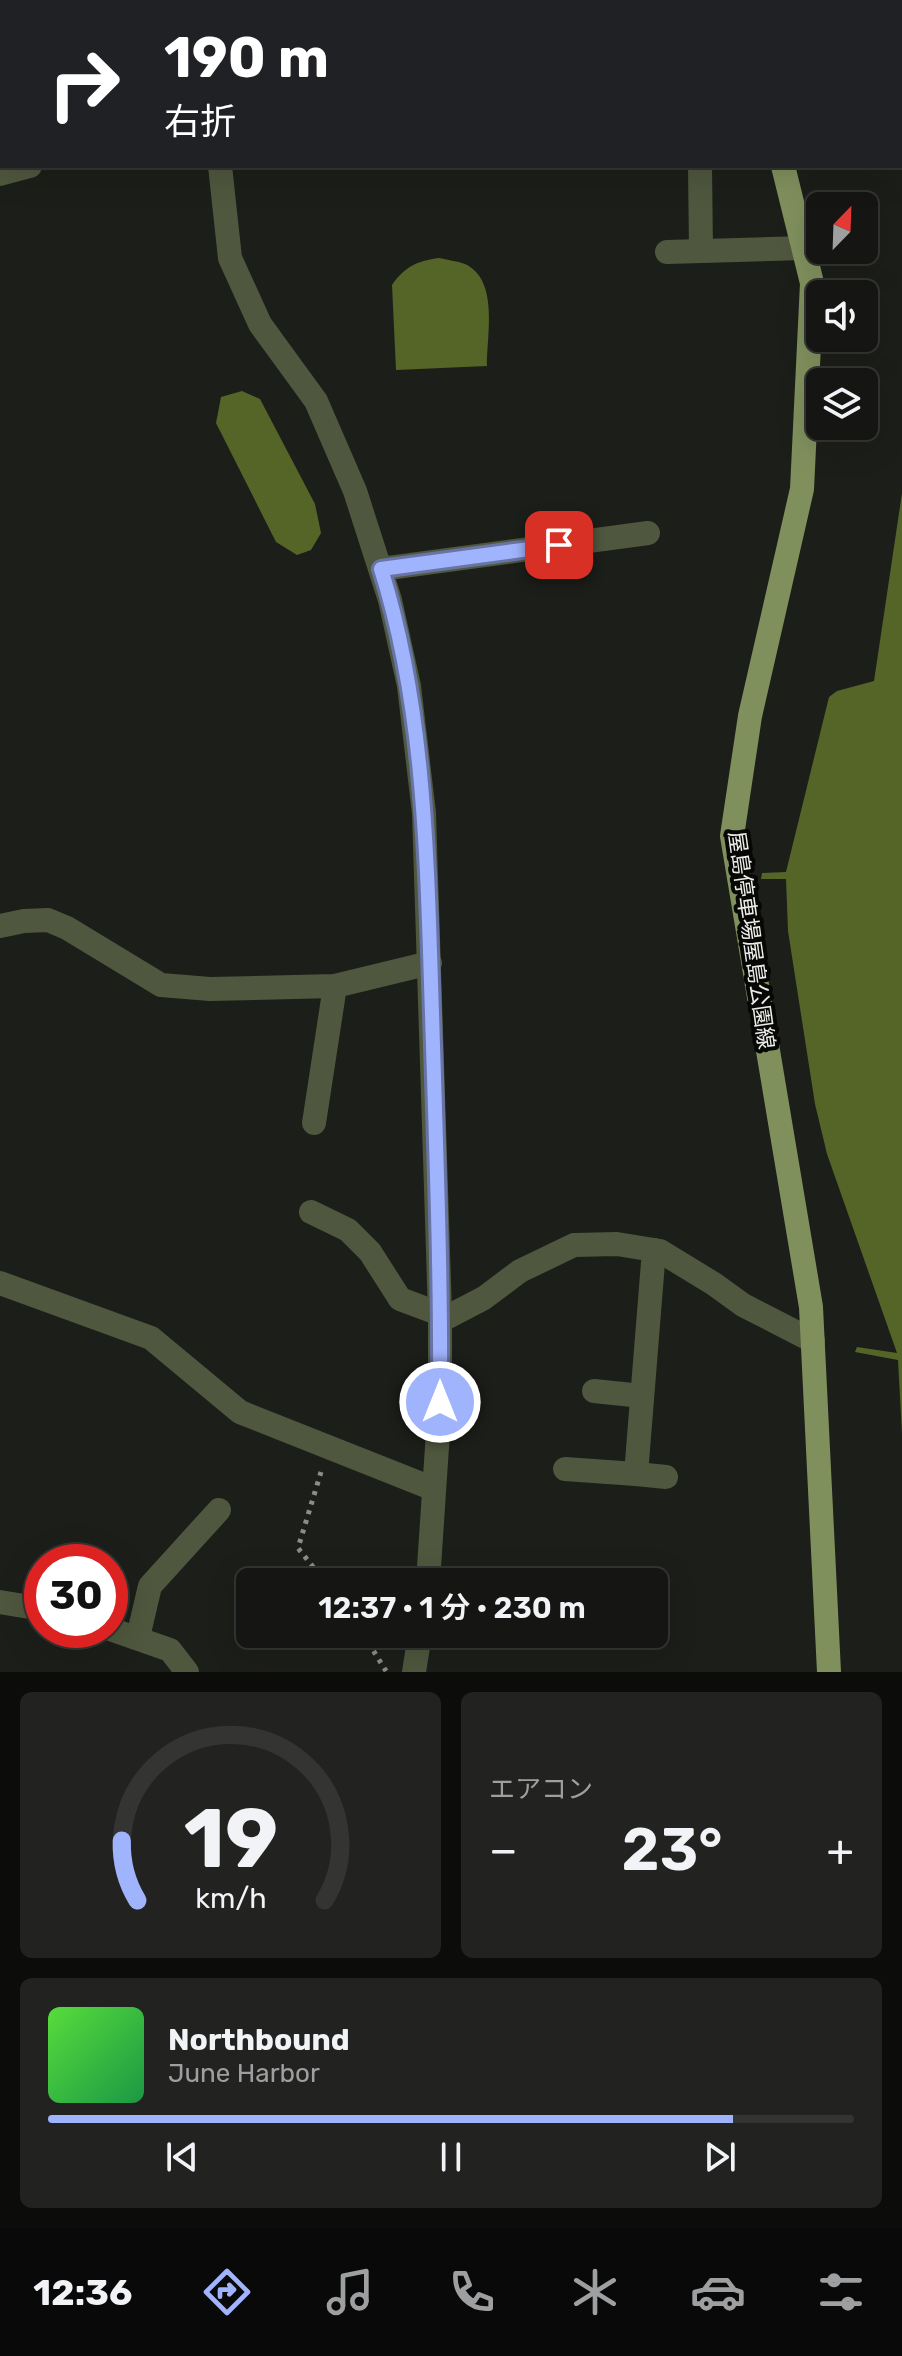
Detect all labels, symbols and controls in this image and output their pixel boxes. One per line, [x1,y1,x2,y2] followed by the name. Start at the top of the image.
[164,25,329,91] text: 190 m
[32,32,136,136] icon: right
[164,100,236,143] text: 右折
[806,192,878,264] north arrow
[806,192,878,440] map controls
[806,280,878,352] button: sound
[806,368,878,440] button: layers
[525,511,593,579] pin
[537,523,581,567] icon: arrive
[723,829,780,1051] street label: 屋島停車場屋島公園線
[398,1360,482,1444] position arrow
[24,1544,128,1648] speed limit sign: 30
[318,1590,586,1626] text: 12:37 · 1 分 · 230 m
[489,1774,593,1805] text: エアコン
[183,1789,278,1888] text: 19
[622,1814,723,1885] text: 23°
[489,1824,518,1876] text: −
[827,1824,854,1876] text: +
[195,1881,266,1915] text: km/h
[168,2022,350,2058] text: Northbound
[168,2058,320,2089] text: June Harbor
[160,2135,204,2179] icon: previous
[429,2135,473,2179] icon: pause
[698,2135,742,2179] icon: next
[199,2264,255,2320] icon: directions
[322,2264,378,2320] icon: music
[444,2264,500,2320] icon: phone
[567,2264,623,2320] icon: climate
[690,2264,746,2320] icon: car
[813,2264,869,2320] icon: filters
[33,2271,132,2314] text: 12:36

